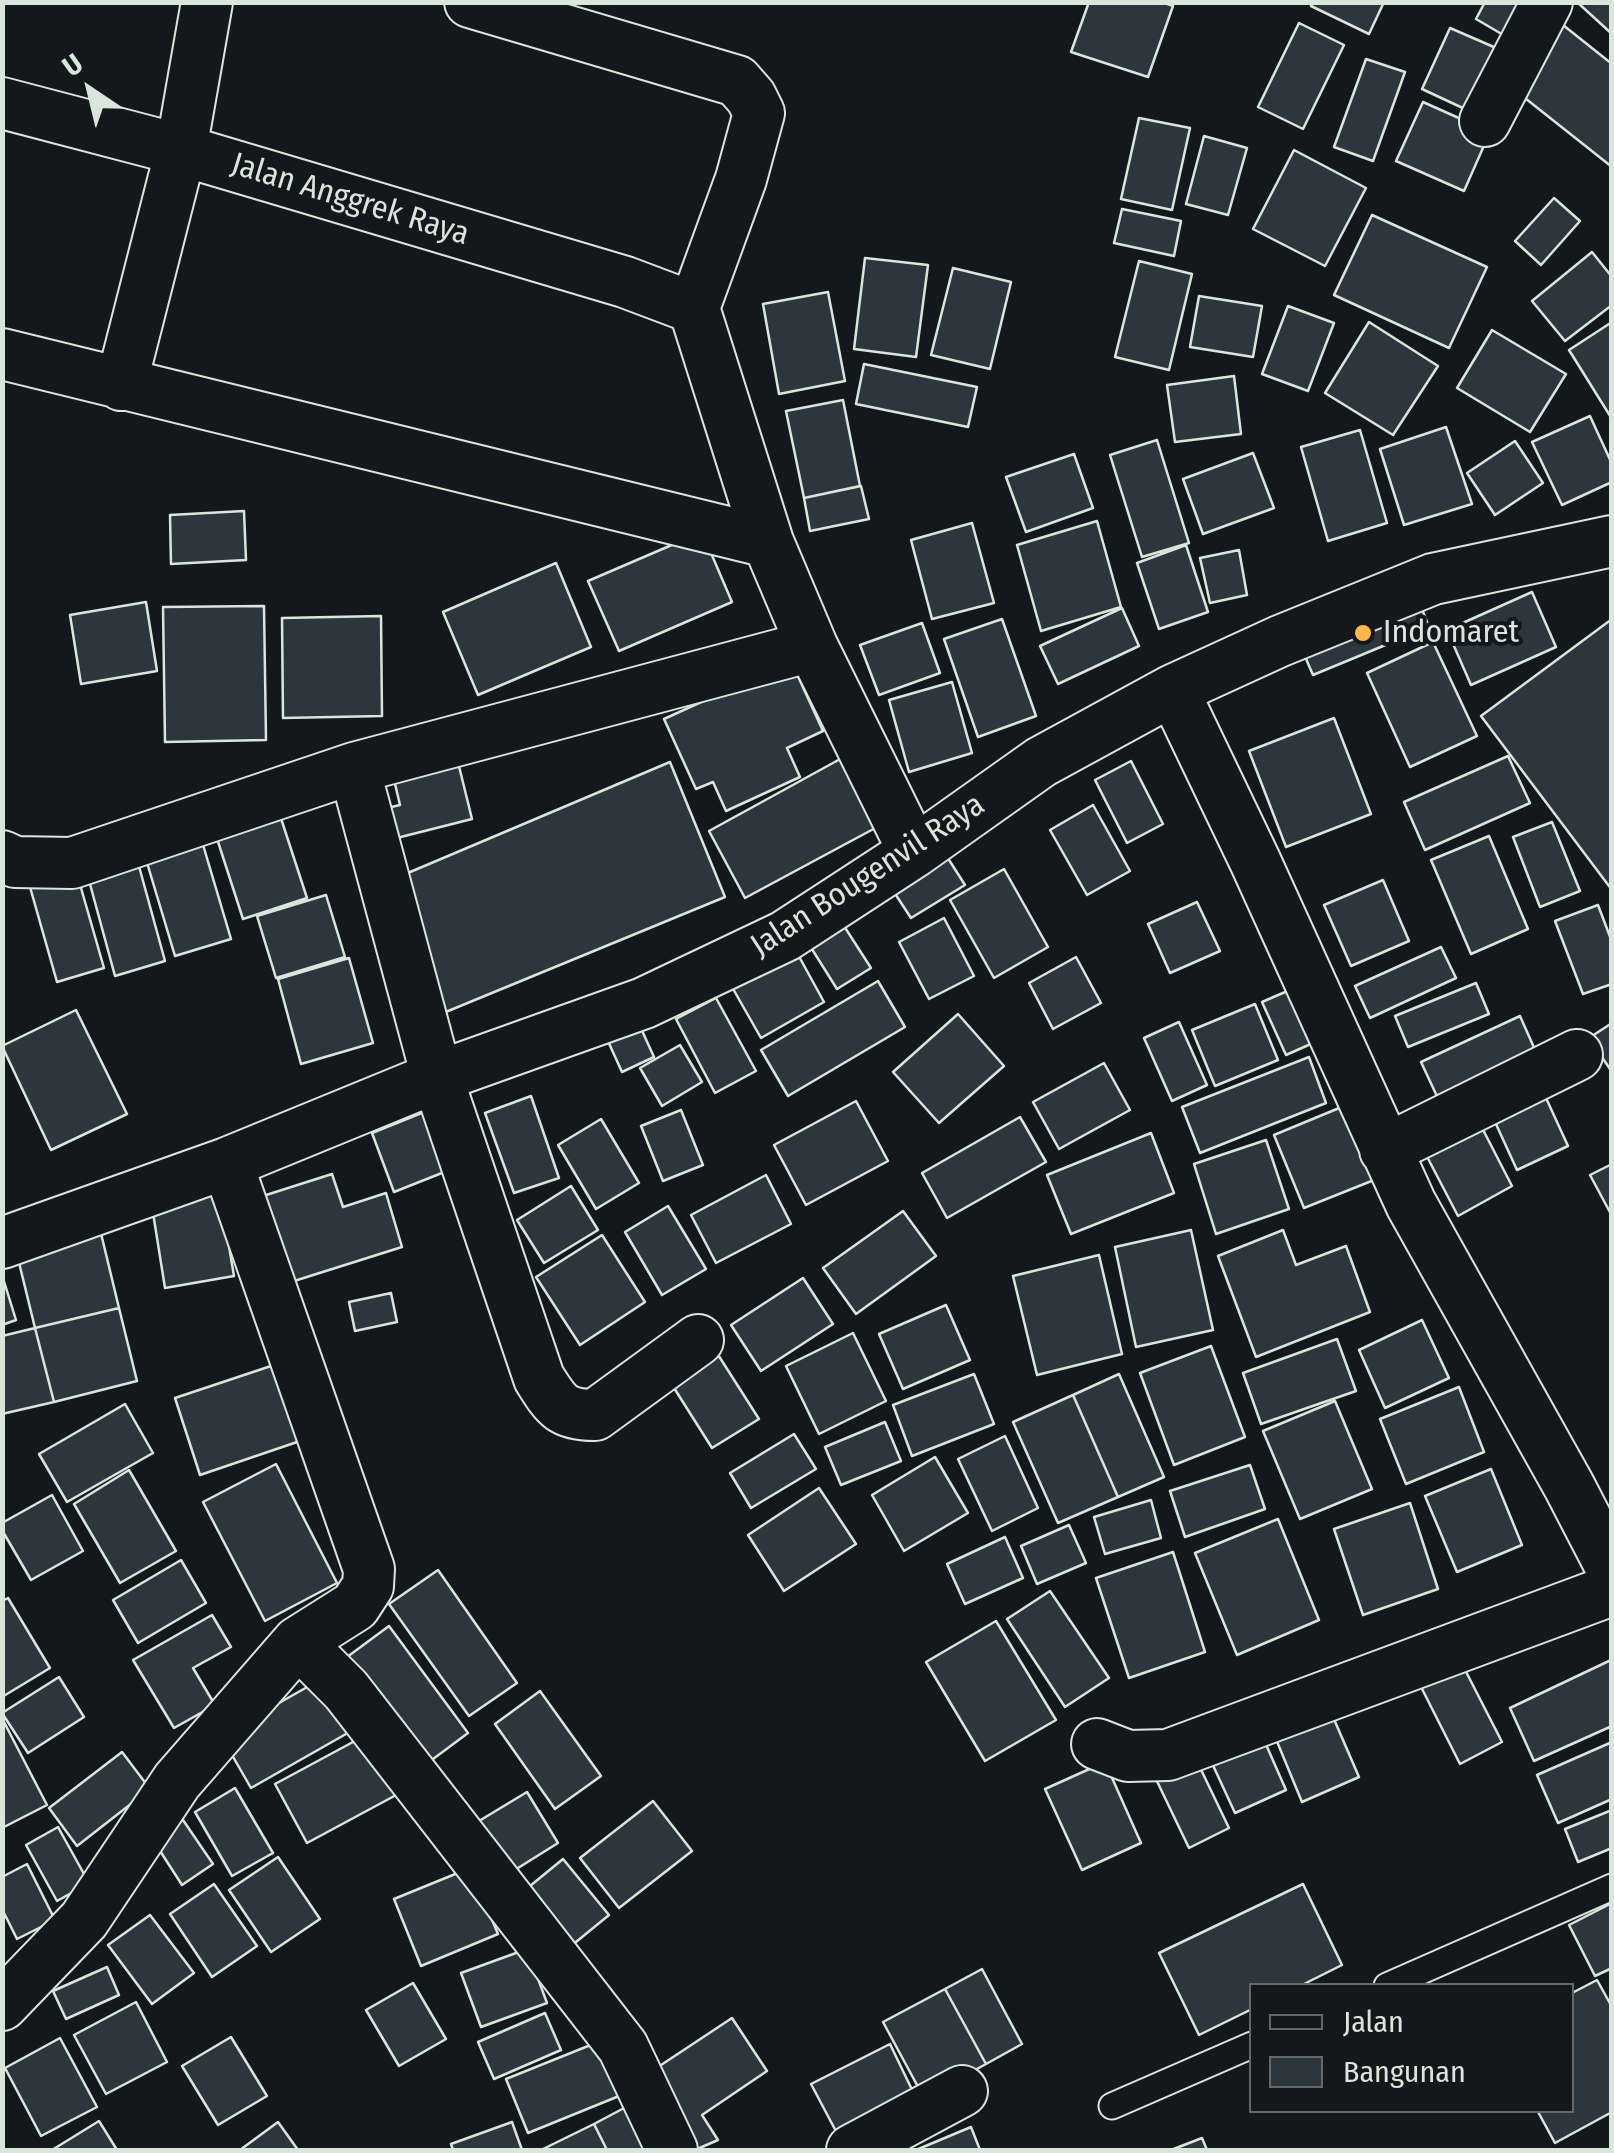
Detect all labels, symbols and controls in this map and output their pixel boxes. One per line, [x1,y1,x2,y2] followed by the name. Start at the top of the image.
[40,40,140,140] north arrow
[56,47,89,83] text: U
[226,146,474,254] street label: Jalan Anggrek Raya
[1383,614,1519,652] place label: Indomaret
[1352,622,1374,644] marker: Indomaret
[744,786,992,966] street label: Jalan Bougenvil Raya
[1249,1983,1574,2113] legend
[1343,2004,1404,2040] text: Jalan
[1343,2054,1466,2090] text: Bangunan

